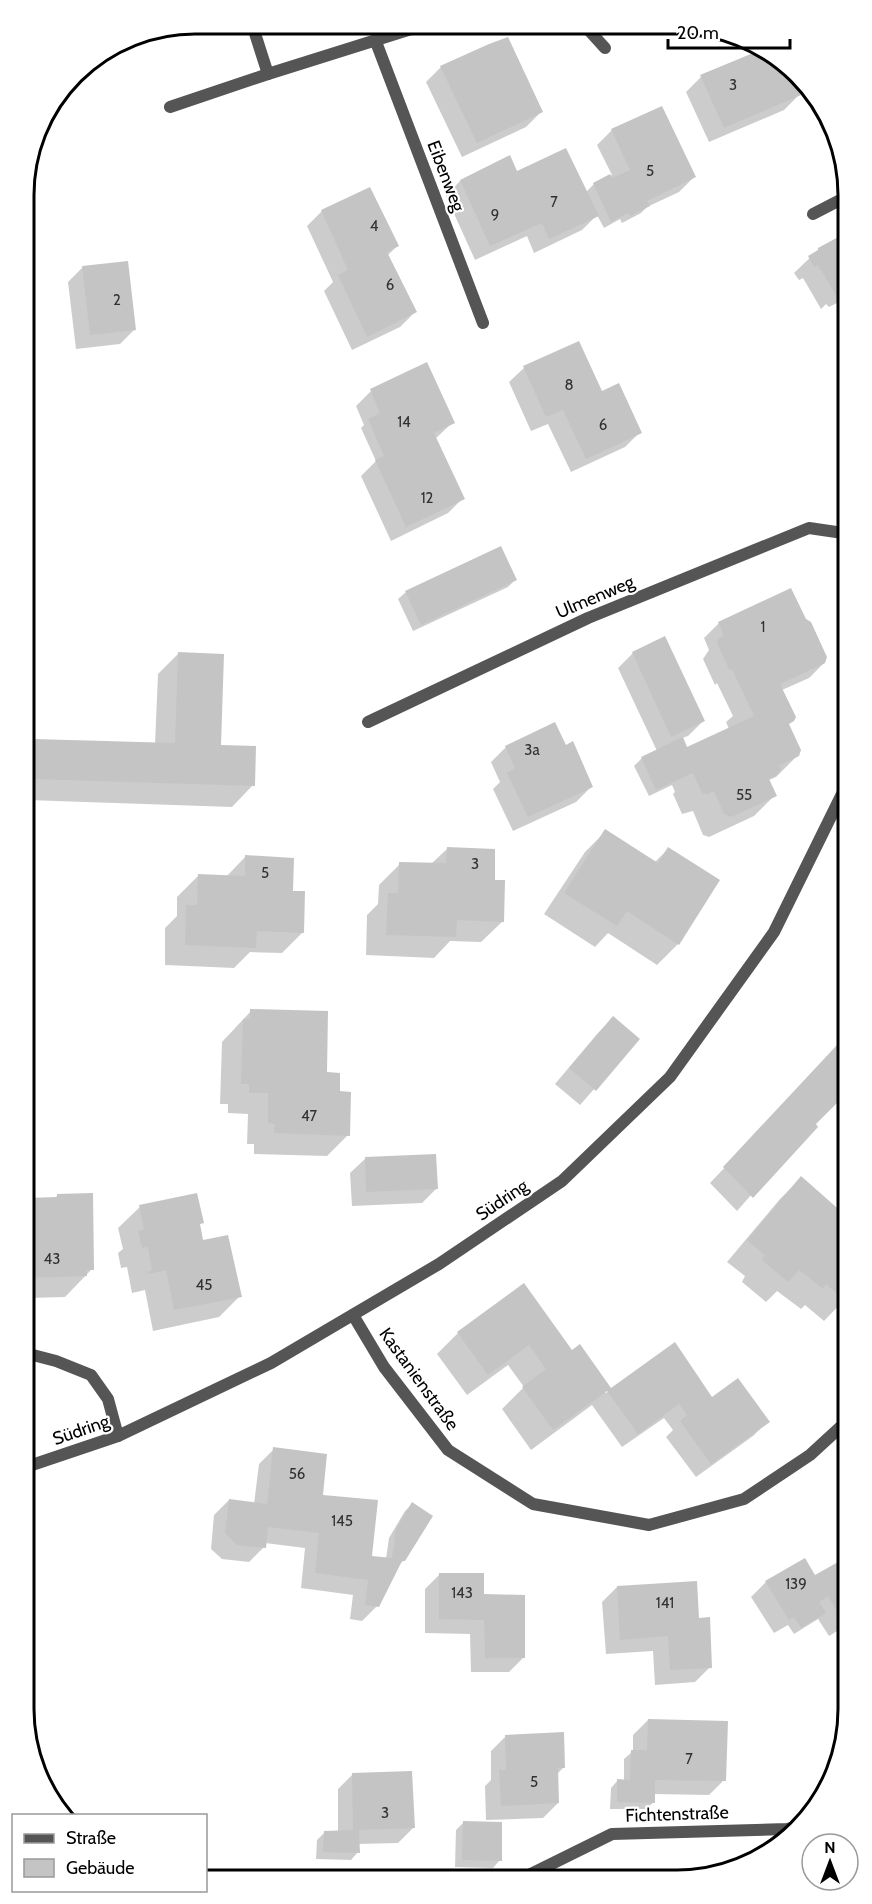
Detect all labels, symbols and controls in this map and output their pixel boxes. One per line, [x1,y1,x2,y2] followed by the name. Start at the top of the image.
[668,12,790,50] scale bar
[677,22,719,44] text: 20 m
[729,76,737,94] house number: 3
[422,137,470,216] street label: Eibenweg
[646,162,654,180] house number: 5
[550,193,558,211] house number: 7
[491,206,499,224] house number: 9
[370,217,379,235] house number: 4
[386,276,394,294] house number: 6
[113,291,121,309] house number: 2
[564,376,574,394] house number: 8
[397,413,411,431] house number: 14
[599,416,607,434] house number: 6
[421,489,434,507] house number: 12
[552,570,639,623] street label: Ulmenweg
[761,618,765,636] house number: 1
[524,741,540,759] house number: 3a
[736,786,752,804] house number: 55
[471,855,479,873] house number: 3
[261,864,269,882] house number: 5
[301,1107,318,1125] house number: 47
[472,1174,533,1225] street label: Südring
[44,1250,60,1268] house number: 43
[196,1276,212,1294] house number: 45
[374,1323,464,1435] street label: Kastanienstraße
[50,1410,113,1450] street label: Südring
[289,1465,305,1483] house number: 56
[331,1512,353,1530] house number: 145
[785,1575,807,1593] house number: 139
[451,1584,473,1602] house number: 143
[656,1594,674,1612] house number: 141
[685,1750,693,1768] house number: 7
[530,1773,538,1791] house number: 5
[625,1801,729,1827] street label: Fichtenstraße
[381,1804,389,1822] house number: 3
[12,1814,207,1892] legend
[66,1827,116,1849] text: Straße
[800,1832,860,1892] north arrow
[824,1838,836,1857] text: N
[66,1857,135,1879] text: Gebäude

